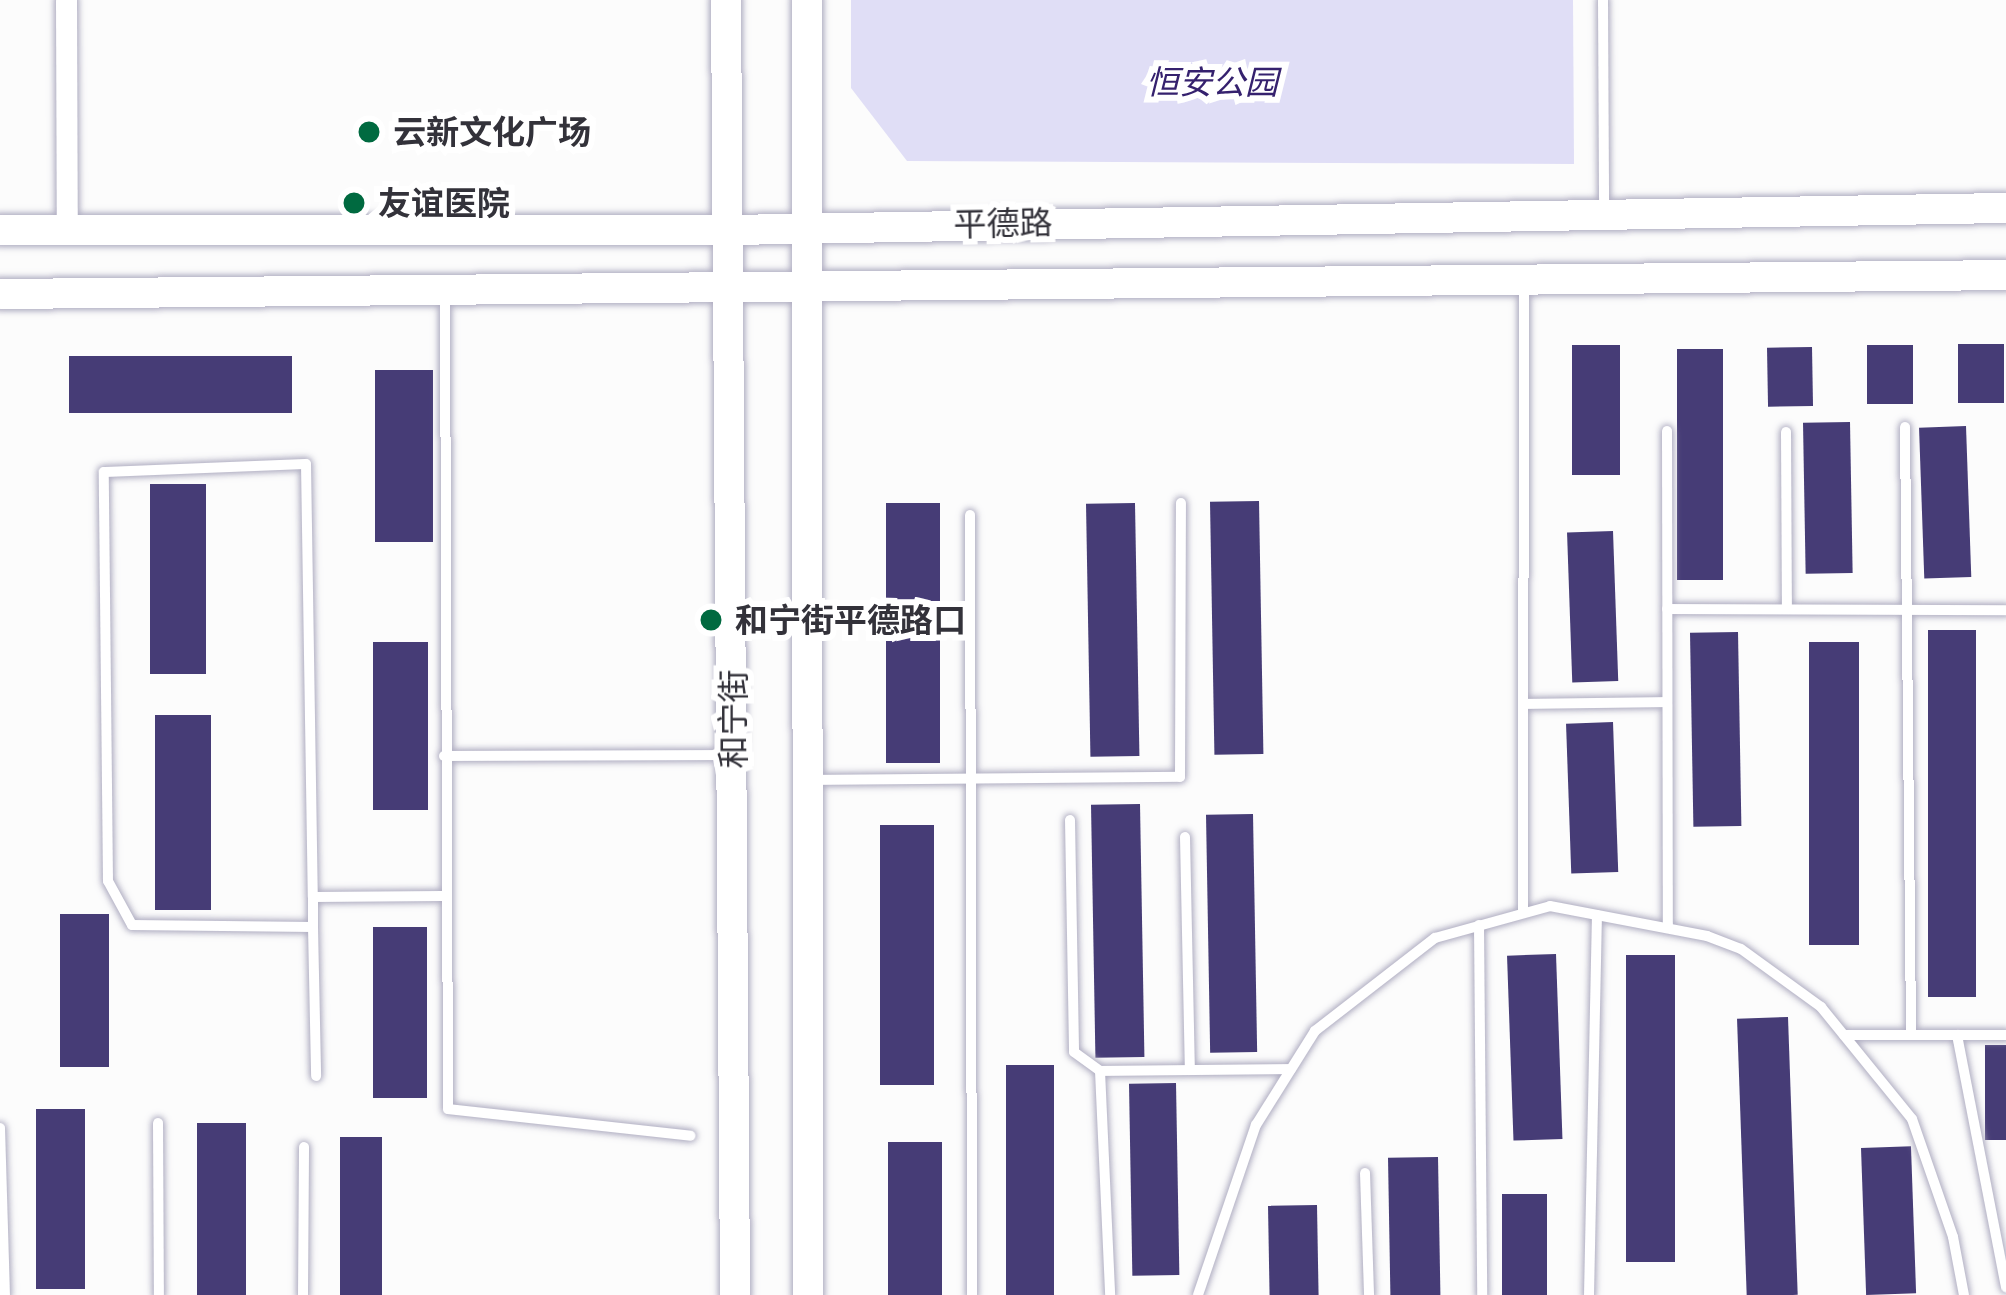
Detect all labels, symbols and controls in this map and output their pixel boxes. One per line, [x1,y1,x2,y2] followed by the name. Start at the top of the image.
[1146,62,1278,102] park label: 恒安公园
[393,112,591,152] place label: 云新文化广场
[356,119,382,145] marker: 云新文化广场
[378,183,510,223] place label: 友谊医院
[341,190,367,216] marker: 友谊医院
[953,202,1053,244] street label: 平德路
[735,600,966,640] place label: 和宁街平德路口
[698,607,724,633] marker: 和宁街平德路口
[713,670,753,768] street label: 和宁街

